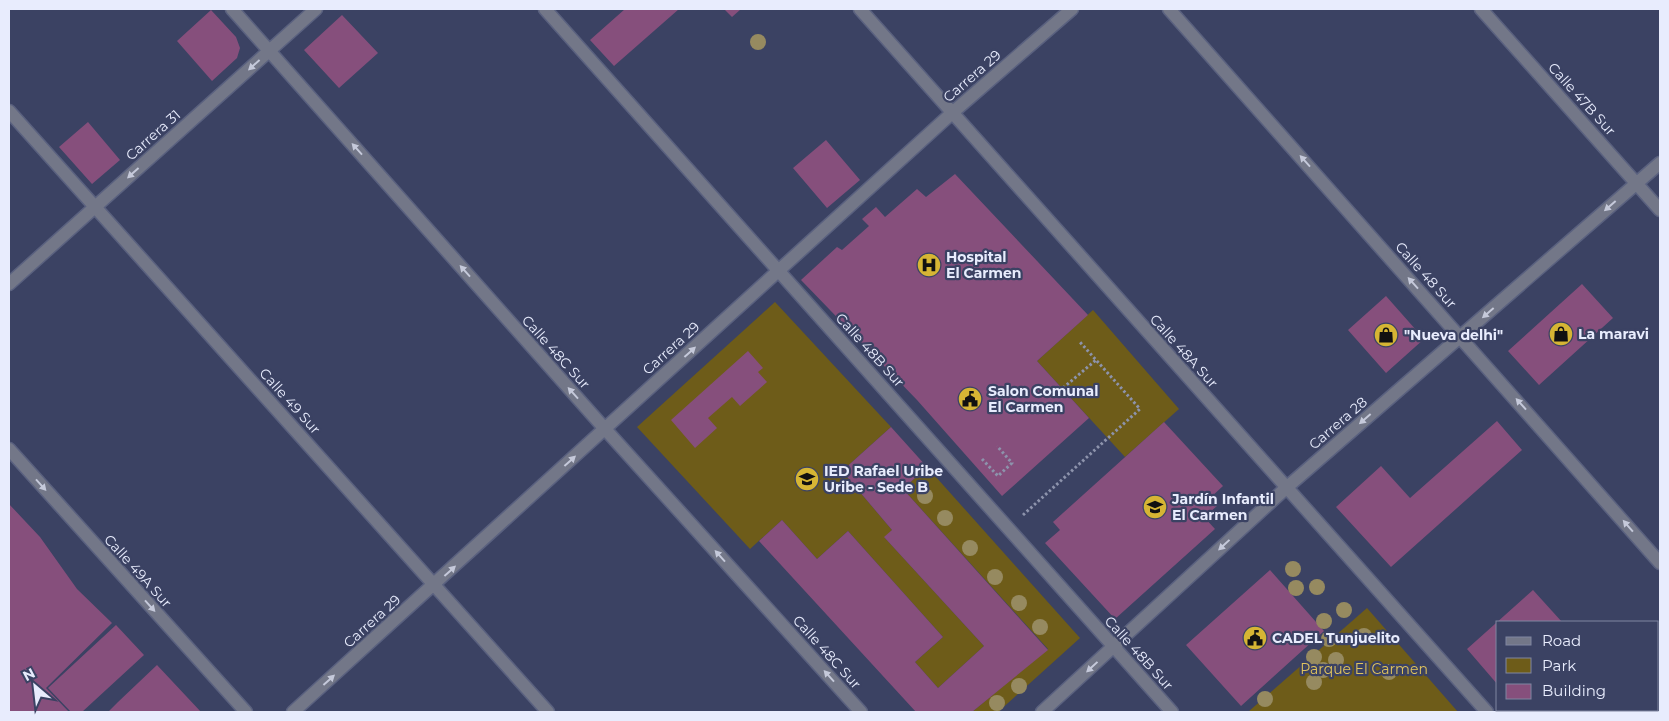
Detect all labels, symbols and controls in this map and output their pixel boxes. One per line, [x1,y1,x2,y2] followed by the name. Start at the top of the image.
[939,46,1005,106] street label: Carrera 29
[247,59,260,70] one-way arrow
[1544,59,1620,140] street label: Calle 47B Sur
[122,106,184,164] street label: Carrera 31
[351,144,363,156] one-way arrow
[1299,156,1311,168] one-way arrow
[127,167,139,179] one-way arrow
[1604,201,1617,212] one-way arrow
[1391,238,1461,312] street label: Calle 48 Sur
[946,248,1022,282] place label: Hospital El Carmen
[916,252,942,278] hospital icon: Hospital El Carmen
[460,265,471,277] one-way arrow
[1407,276,1418,289] one-way arrow
[1482,307,1494,319] one-way arrow
[832,309,908,391] street label: Calle 48B Sur
[1146,310,1222,392] street label: Calle 48A Sur
[518,311,594,393] street label: Calle 48C Sur
[639,318,703,378] street label: Carrera 29
[1548,321,1574,347] shop icon: La maravi
[1373,322,1399,348] shop icon: "Nueva delhi"
[1578,325,1649,343] place label: La maravi
[1404,326,1503,344] place label: "Nueva delhi"
[683,346,695,358] one-way arrow
[256,364,325,438] street label: Calle 49 Sur
[988,382,1098,416] place label: Salon Comunal El Carmen
[567,386,578,399] one-way arrow
[957,386,983,412] public building icon: Salon Comunal El Carmen
[1305,393,1371,453] street label: Carrera 28
[1515,398,1526,411] one-way arrow
[1358,414,1371,425] one-way arrow
[563,455,575,467] one-way arrow
[824,462,943,496] place label: IED Rafael Uribe Uribe - Sede B
[794,466,820,492] school or university icon: IED Rafael Uribe Uribe - Sede B
[36,479,47,492] one-way arrow
[1171,490,1274,524] place label: Jardín Infantil El Carmen
[1142,494,1168,520] school or university icon: Jardín Infantil El Carmen
[1623,520,1634,532] one-way arrow
[100,531,176,612] street label: Calle 49A Sur
[1219,539,1231,551] one-way arrow
[714,550,726,562] one-way arrow
[443,565,455,577] one-way arrow
[340,591,404,651] street label: Carrera 29
[144,600,156,612] one-way arrow
[789,611,865,693] street label: Calle 48C Sur
[1101,612,1177,694] street label: Calle 48B Sur
[1496,621,1659,711] legend
[1242,625,1268,651] public building icon: CADEL Tunjuelito
[1272,629,1400,647] place label: CADEL Tunjuelito
[1542,631,1581,650] text: Road
[1542,656,1576,675] text: Park
[1300,660,1428,678] park label: Parque El Carmen
[10,661,60,711] north arrow
[1085,661,1098,672] one-way arrow
[20,664,38,685] text: N
[823,671,835,683] one-way arrow
[323,674,335,686] one-way arrow
[1542,681,1606,700] text: Building

